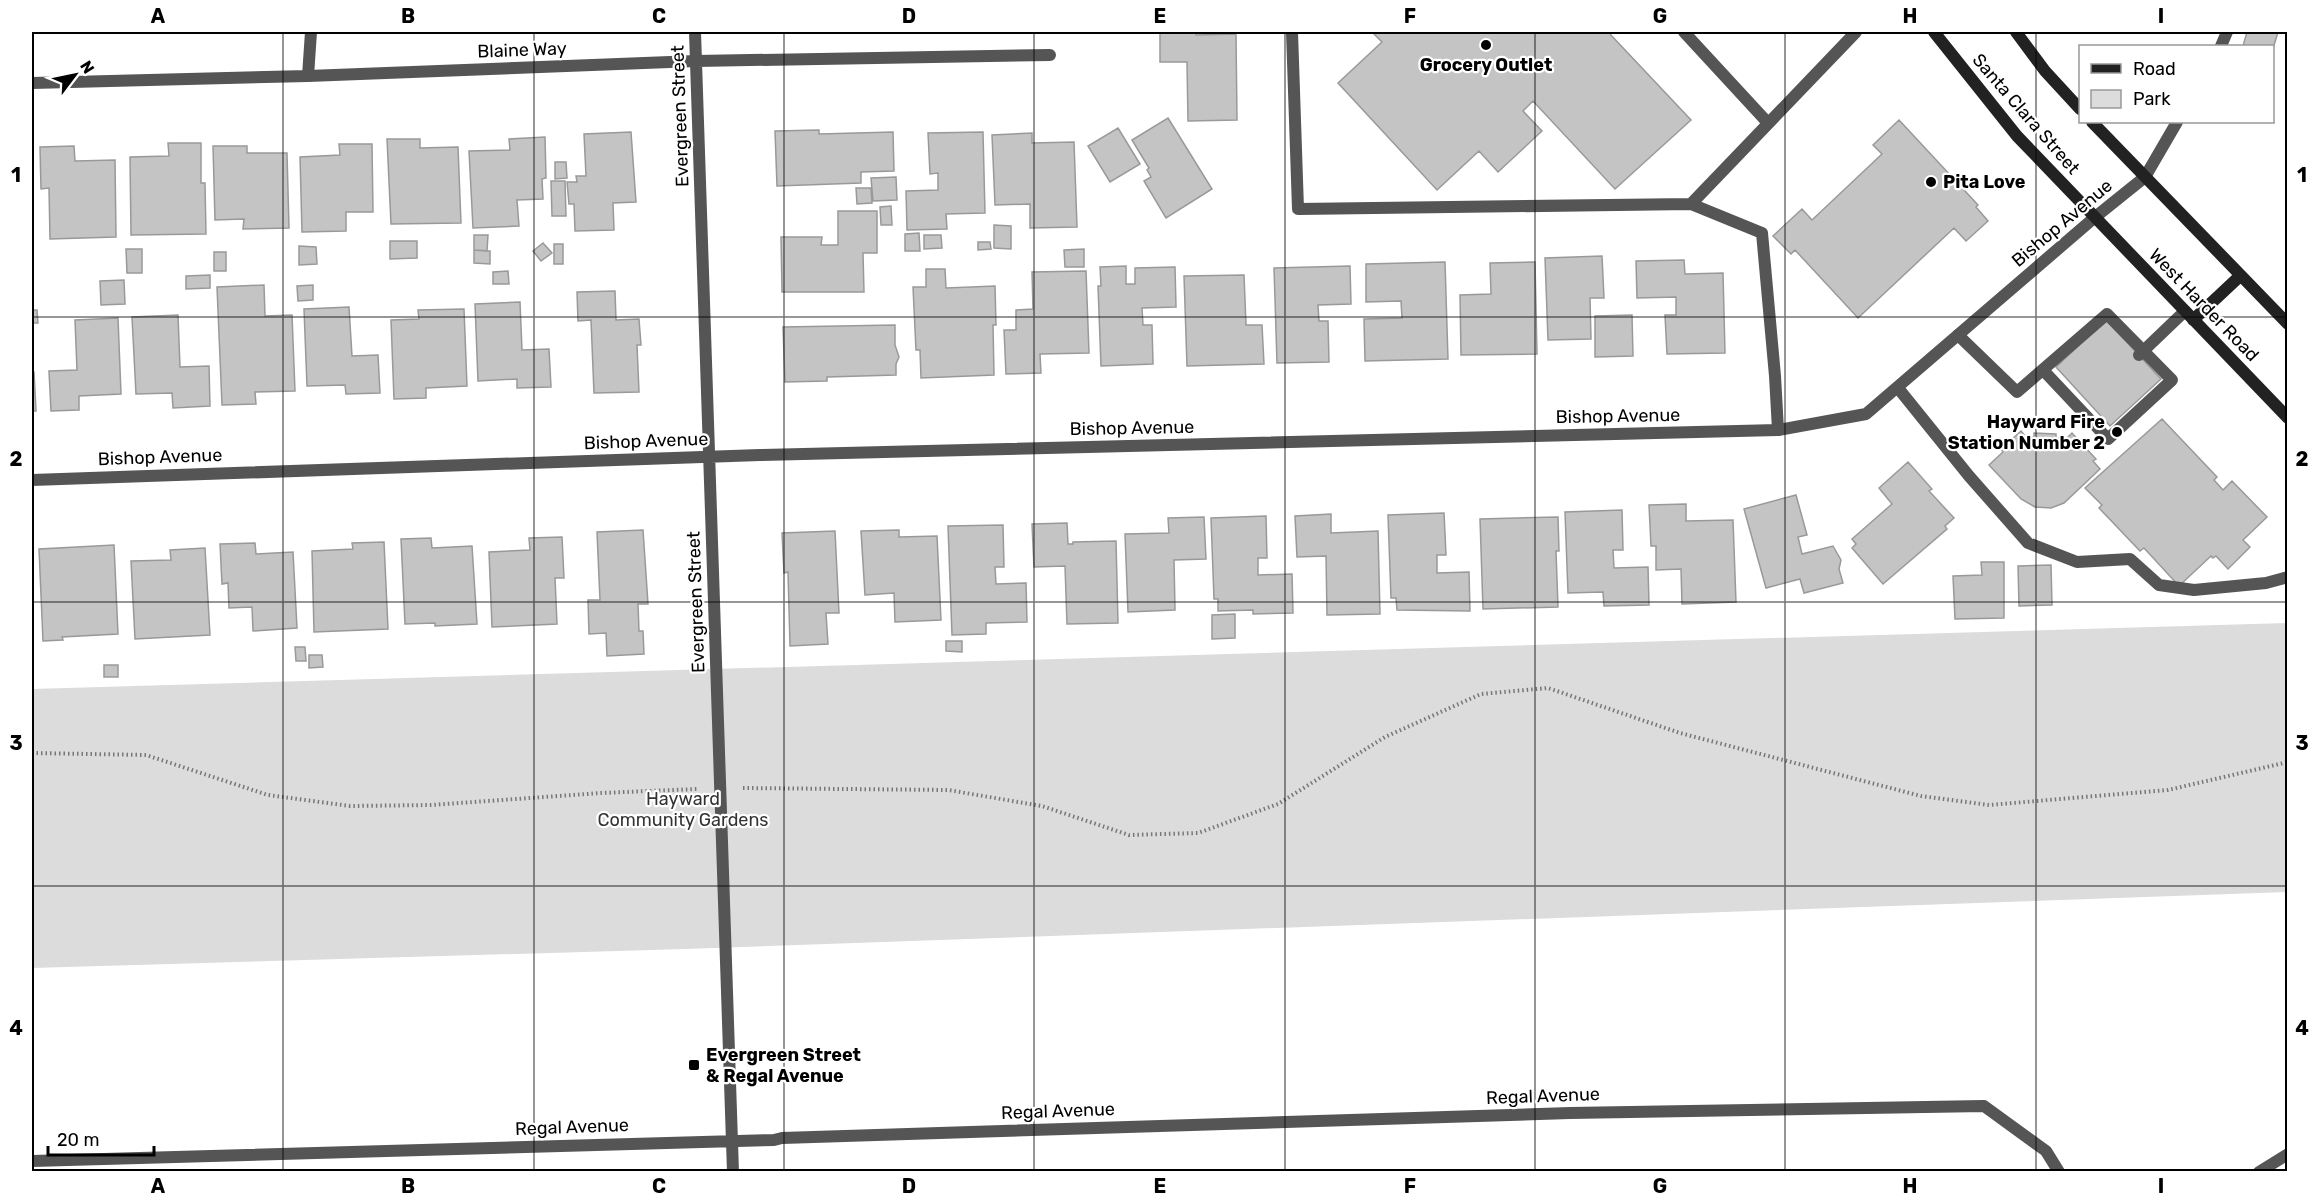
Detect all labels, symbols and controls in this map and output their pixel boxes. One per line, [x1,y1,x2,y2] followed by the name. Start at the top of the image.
[151,4,166,28] text: A
[401,4,415,28] text: B
[652,4,666,28] text: C
[902,4,916,28] text: D
[1154,4,1166,28] text: E
[1404,4,1416,28] text: F
[1653,4,1667,28] text: G
[1903,4,1917,28] text: H
[2158,4,2164,28] text: I
[477,37,567,63] street label: Blaine Way
[1479,38,1493,52] marker: Grocery Outlet
[45,45,105,105] north arrow
[667,45,693,187] street label: Evergreen Street
[2079,45,2274,123] legend
[1968,49,2084,179] street label: Santa Clara Street
[1420,54,1552,76] place label: Grocery Outlet
[76,57,98,77] text: N
[2133,58,2176,80] text: Road
[2133,88,2171,110] text: Park
[11,163,21,187] text: 1
[2297,163,2307,187] text: 1
[1943,171,2026,193] place label: Pita Love
[1924,175,1938,189] marker: Pita Love
[2007,175,2117,271] street label: Bishop Avenue
[2145,244,2263,366] street label: West Harder Road
[1556,404,1680,428] street label: Bishop Avenue
[1948,411,2105,454] place label: Hayward Fire Station Number 2
[1070,416,1194,440] street label: Bishop Avenue
[2110,425,2124,439] marker: Hayward Fire Station Number 2
[583,428,709,454] street label: Bishop Avenue
[97,444,223,470] street label: Bishop Avenue
[10,447,23,471] text: 2
[2296,447,2309,471] text: 2
[683,531,709,673] street label: Evergreen Street
[9,731,23,755] text: 3
[2295,731,2309,755] text: 3
[597,788,769,831] park label: Hayward Community Gardens
[9,1016,23,1040] text: 4
[2295,1016,2309,1040] text: 4
[706,1044,861,1087] place label: Evergreen Street & Regal Avenue
[687,1058,701,1072] marker: Evergreen Street & Regal Avenue
[1486,1083,1600,1109] street label: Regal Avenue
[1001,1098,1115,1124] street label: Regal Avenue
[515,1114,629,1140] street label: Regal Avenue
[48,1119,154,1157] scale bar
[57,1129,99,1151] text: 20 m
[151,1174,166,1198] text: A
[401,1174,415,1198] text: B
[652,1174,666,1198] text: C
[902,1174,916,1198] text: D
[1154,1174,1166,1198] text: E
[1404,1174,1416,1198] text: F
[1653,1174,1667,1198] text: G
[1903,1174,1917,1198] text: H
[2158,1174,2164,1198] text: I

